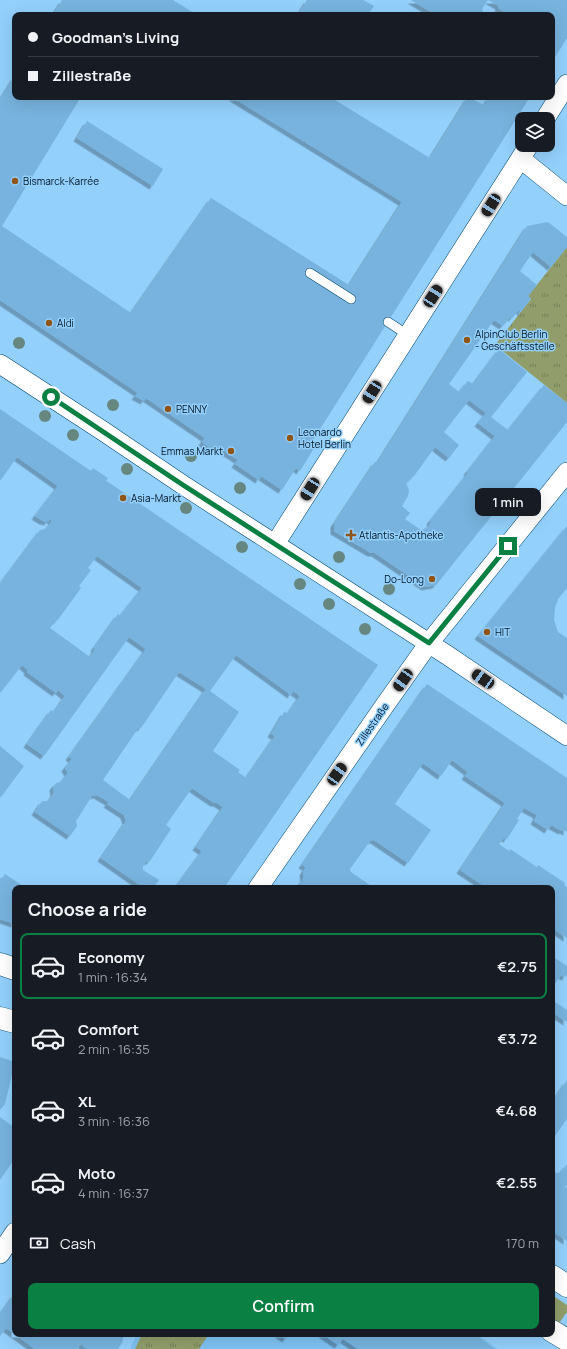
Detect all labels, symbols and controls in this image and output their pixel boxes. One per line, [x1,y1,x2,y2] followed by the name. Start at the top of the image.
[52,27,179,48] text: Goodman's Living
[52,65,131,86] text: Zillestraße
[515,112,555,152] map controls
[515,112,555,152] button: layers
[23,174,99,188] place label: Bismarck-Karrée
[10,176,20,186] marker: Bismarck-Karrée
[480,192,502,218] car
[421,283,445,309] car
[57,316,74,330] place label: Aldi
[44,318,54,328] marker: Aldi
[475,327,555,353] place label: AlpinClub Berlin - Geschäftsstelle
[462,335,472,345] marker: AlpinClub Berlin - Geschäftsstelle
[361,379,383,405] car
[42,388,60,406] route start
[176,402,207,416] place label: PENNY
[163,404,173,414] marker: PENNY
[298,425,351,451] place label: Leonardo Hotel Berlin
[285,433,295,443] marker: Leonardo Hotel Berlin
[161,444,223,458] place label: Emmas Markt
[226,446,236,456] marker: Emmas Markt
[299,476,321,502] car
[475,488,541,516] callout: 1 min
[131,491,181,505] place label: Asia-Markt
[118,493,128,503] marker: Asia-Markt
[493,493,524,511] text: 1 min
[359,528,443,542] place label: Atlantis-Apotheke
[346,530,356,540] marker: Atlantis-Apotheke
[499,537,517,555] route end
[384,572,424,586] place label: Do-Long
[427,574,437,584] marker: Do-Long
[495,625,510,639] place label: HIT
[482,627,492,637] marker: HIT
[391,667,415,693] car
[470,667,496,691] car
[352,700,392,748] street label: Zillestraße
[325,761,349,787] car
[28,897,147,921] text: Choose a ride
[78,947,145,968] text: Economy
[30,948,66,984] icon: car
[497,956,537,977] text: €2.75
[78,968,147,986] text: 1 min · 16:34
[78,1019,139,1040] text: Comfort
[30,1020,66,1056] icon: car
[497,1028,537,1049] text: €3.72
[78,1040,150,1058] text: 2 min · 16:35
[78,1091,96,1112] text: XL
[30,1092,66,1128] icon: car
[496,1100,537,1121] text: €4.68
[78,1112,150,1130] text: 3 min · 16:36
[78,1163,115,1184] text: Moto
[30,1164,66,1200] icon: car
[496,1172,537,1193] text: €2.55
[78,1184,149,1202] text: 4 min · 16:37
[28,1232,50,1254] icon: cash
[60,1233,96,1254] text: Cash
[506,1234,539,1252] text: 170 m
[28,1283,539,1329] button: Confirm

